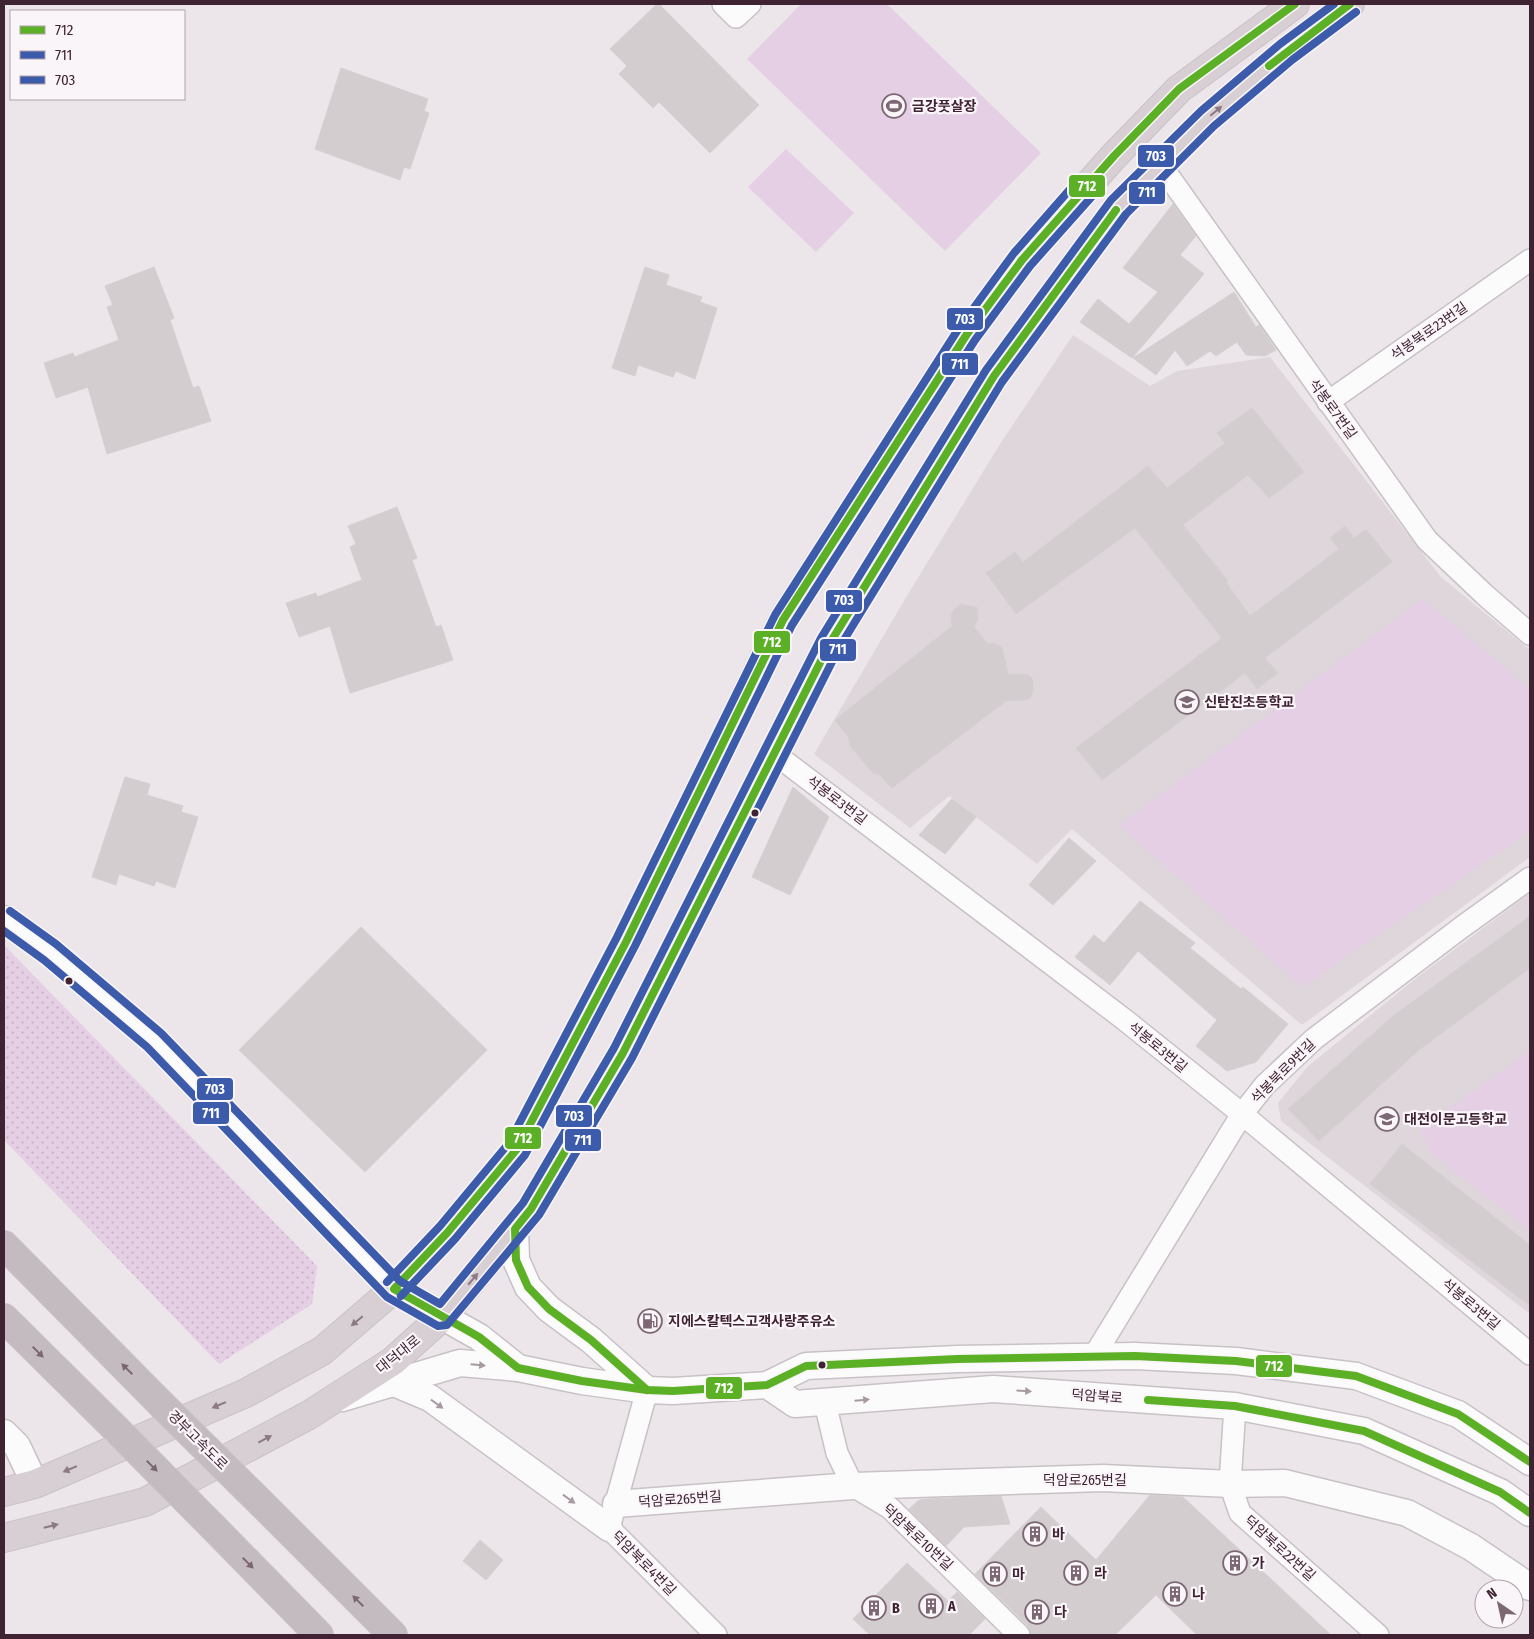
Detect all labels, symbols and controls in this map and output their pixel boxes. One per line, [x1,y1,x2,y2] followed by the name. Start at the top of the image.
[10,10,185,100] legend
[55,21,74,39] text: 712
[55,46,72,64] text: 711
[55,71,76,89] text: 703
[881,93,907,119] sports icon: 금강풋살장
[912,98,977,115] place label: 금강풋살장
[1210,106,1222,117] one-way arrow
[1137,144,1175,168] line badge: 703
[1146,148,1166,165] text: 703
[1068,174,1106,198] line badge: 712
[1078,178,1097,195] text: 712
[1128,181,1166,205] line badge: 711
[1138,184,1156,201] text: 711
[1388,299,1471,364] street label: 석봉북로23번길
[946,307,984,331] line badge: 703
[955,311,975,328] text: 703
[941,352,979,376] line badge: 711
[951,356,969,373] text: 711
[1305,376,1360,443] street label: 석봉로7번길
[825,589,863,613] line badge: 703
[834,592,854,609] text: 703
[753,630,791,654] line badge: 712
[763,634,782,651] text: 712
[819,638,857,662] line badge: 711
[829,641,847,658] text: 711
[1174,689,1200,715] school or university icon: 신탄진초등학교
[1204,694,1294,711] place label: 신탄진초등학교
[803,772,870,828] street label: 석봉로3번길
[750,808,760,818] unlabelled marker
[64,976,74,986] unlabelled marker
[1125,1019,1191,1076] street label: 석봉로3번길
[1248,1036,1319,1107] street label: 석봉북로9번길
[196,1077,234,1101] line badge: 703
[205,1081,225,1098] text: 703
[192,1101,230,1125] line badge: 711
[555,1104,593,1128] line badge: 703
[202,1105,220,1122] text: 711
[1374,1106,1400,1132] school or university icon: 대전이문고등학교
[564,1108,584,1125] text: 703
[1404,1111,1507,1128] place label: 대전이문고등학교
[504,1126,542,1150] line badge: 712
[564,1128,602,1152] line badge: 711
[514,1130,533,1147] text: 712
[574,1132,592,1149] text: 711
[467,1274,479,1286] one-way arrow
[1438,1275,1503,1334] street label: 석봉로3번길
[637,1308,663,1334] fuel station icon: 지에스칼텍스고객사랑주유소
[668,1313,836,1330] place label: 지에스칼텍스고객사랑주유소
[351,1315,363,1326] one-way arrow
[373,1331,424,1377] street label: 대덕대로
[32,1346,44,1358] one-way arrow
[1255,1354,1293,1378] line badge: 712
[1265,1358,1284,1375] text: 712
[817,1360,827,1370] unlabelled marker
[470,1361,486,1369] one-way arrow
[121,1363,133,1375] one-way arrow
[705,1376,743,1400] line badge: 712
[715,1380,734,1397] text: 712
[1071,1386,1123,1407] street label: 덕암북로
[1017,1388,1033,1396] one-way arrow
[855,1395,871,1403] one-way arrow
[430,1398,443,1409] one-way arrow
[212,1401,226,1409] one-way arrow
[164,1407,231,1474] street label: 경부고속도로
[258,1435,272,1443] one-way arrow
[146,1460,158,1472] one-way arrow
[63,1466,77,1474] one-way arrow
[1043,1472,1127,1489] street label: 덕암로265번길
[638,1488,722,1511] street label: 덕암로265번길
[562,1494,576,1504] one-way arrow
[879,1500,956,1574] street label: 덕암북로10번길
[1241,1512,1319,1585] street label: 덕암북로22번길
[1022,1521,1048,1547] building icon: 바
[43,1522,59,1530] one-way arrow
[1052,1526,1065,1543] place label: 바
[608,1528,679,1599] street label: 덕암북로4번길
[1222,1550,1248,1576] building icon: 가
[1252,1555,1265,1572] place label: 가
[242,1557,254,1569] one-way arrow
[1063,1560,1089,1586] building icon: 라
[982,1561,1008,1587] building icon: 마
[1094,1565,1107,1582] place label: 라
[1012,1566,1025,1583] place label: 마
[1474,1579,1524,1629] north arrow
[1162,1581,1188,1607] building icon: 나
[1484,1584,1500,1603] text: N
[1192,1586,1205,1603] place label: 나
[918,1593,944,1619] building icon: A
[352,1595,364,1607] one-way arrow
[861,1595,887,1621] building icon: B
[947,1598,956,1615] place label: A
[1024,1599,1050,1625] building icon: 다
[892,1600,900,1617] place label: B
[1054,1604,1067,1621] place label: 다

